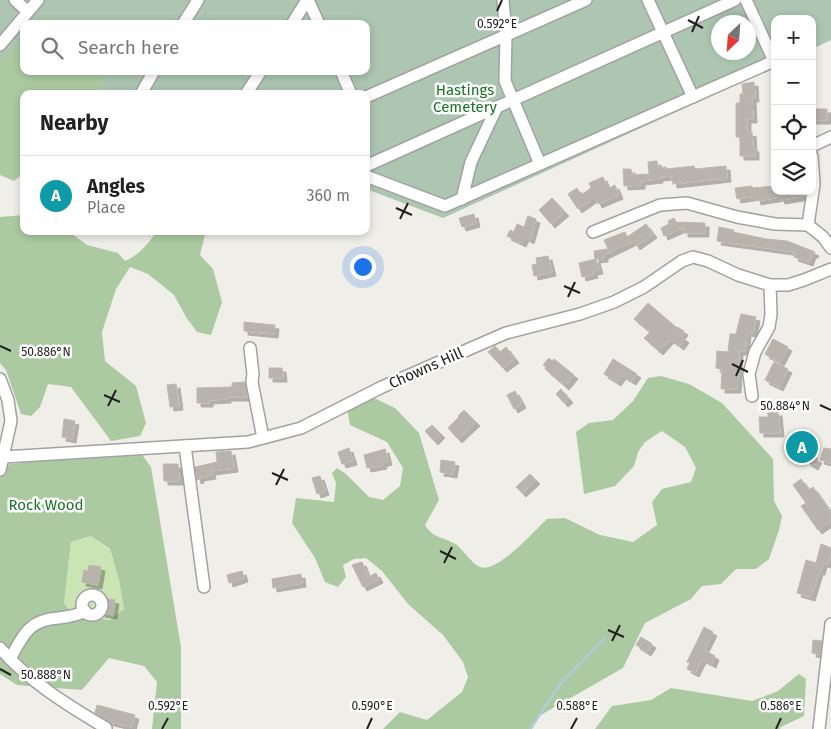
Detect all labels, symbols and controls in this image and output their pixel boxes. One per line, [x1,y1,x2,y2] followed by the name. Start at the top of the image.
[711,15,756,60] north arrow
[771,15,816,195] map controls
[771,15,816,60] button: +
[477,17,517,31] text: 0.592°E
[20,20,370,75] search box
[38,34,66,62] icon: search
[78,36,179,59] text: Search here
[771,60,816,105] button: −
[433,81,498,116] park label: Hastings Cemetery
[771,105,816,150] button: locate
[40,110,108,136] text: Nearby
[771,150,816,195] button: layers
[87,175,145,198] text: Angles
[51,186,61,205] text: A
[307,186,350,205] text: 360 m
[87,198,126,217] text: Place
[350,254,376,280] your location
[386,343,467,392] street label: Chowns Hill
[21,345,71,359] text: 50.886°N
[760,399,810,413] text: 50.884°N
[786,428,818,466] pin: A
[8,496,84,514] park label: Rock Wood
[21,668,71,682] text: 50.888°N
[148,699,188,713] text: 0.592°E
[351,699,393,713] text: 0.590°E
[556,699,598,713] text: 0.588°E
[760,699,802,713] text: 0.586°E

